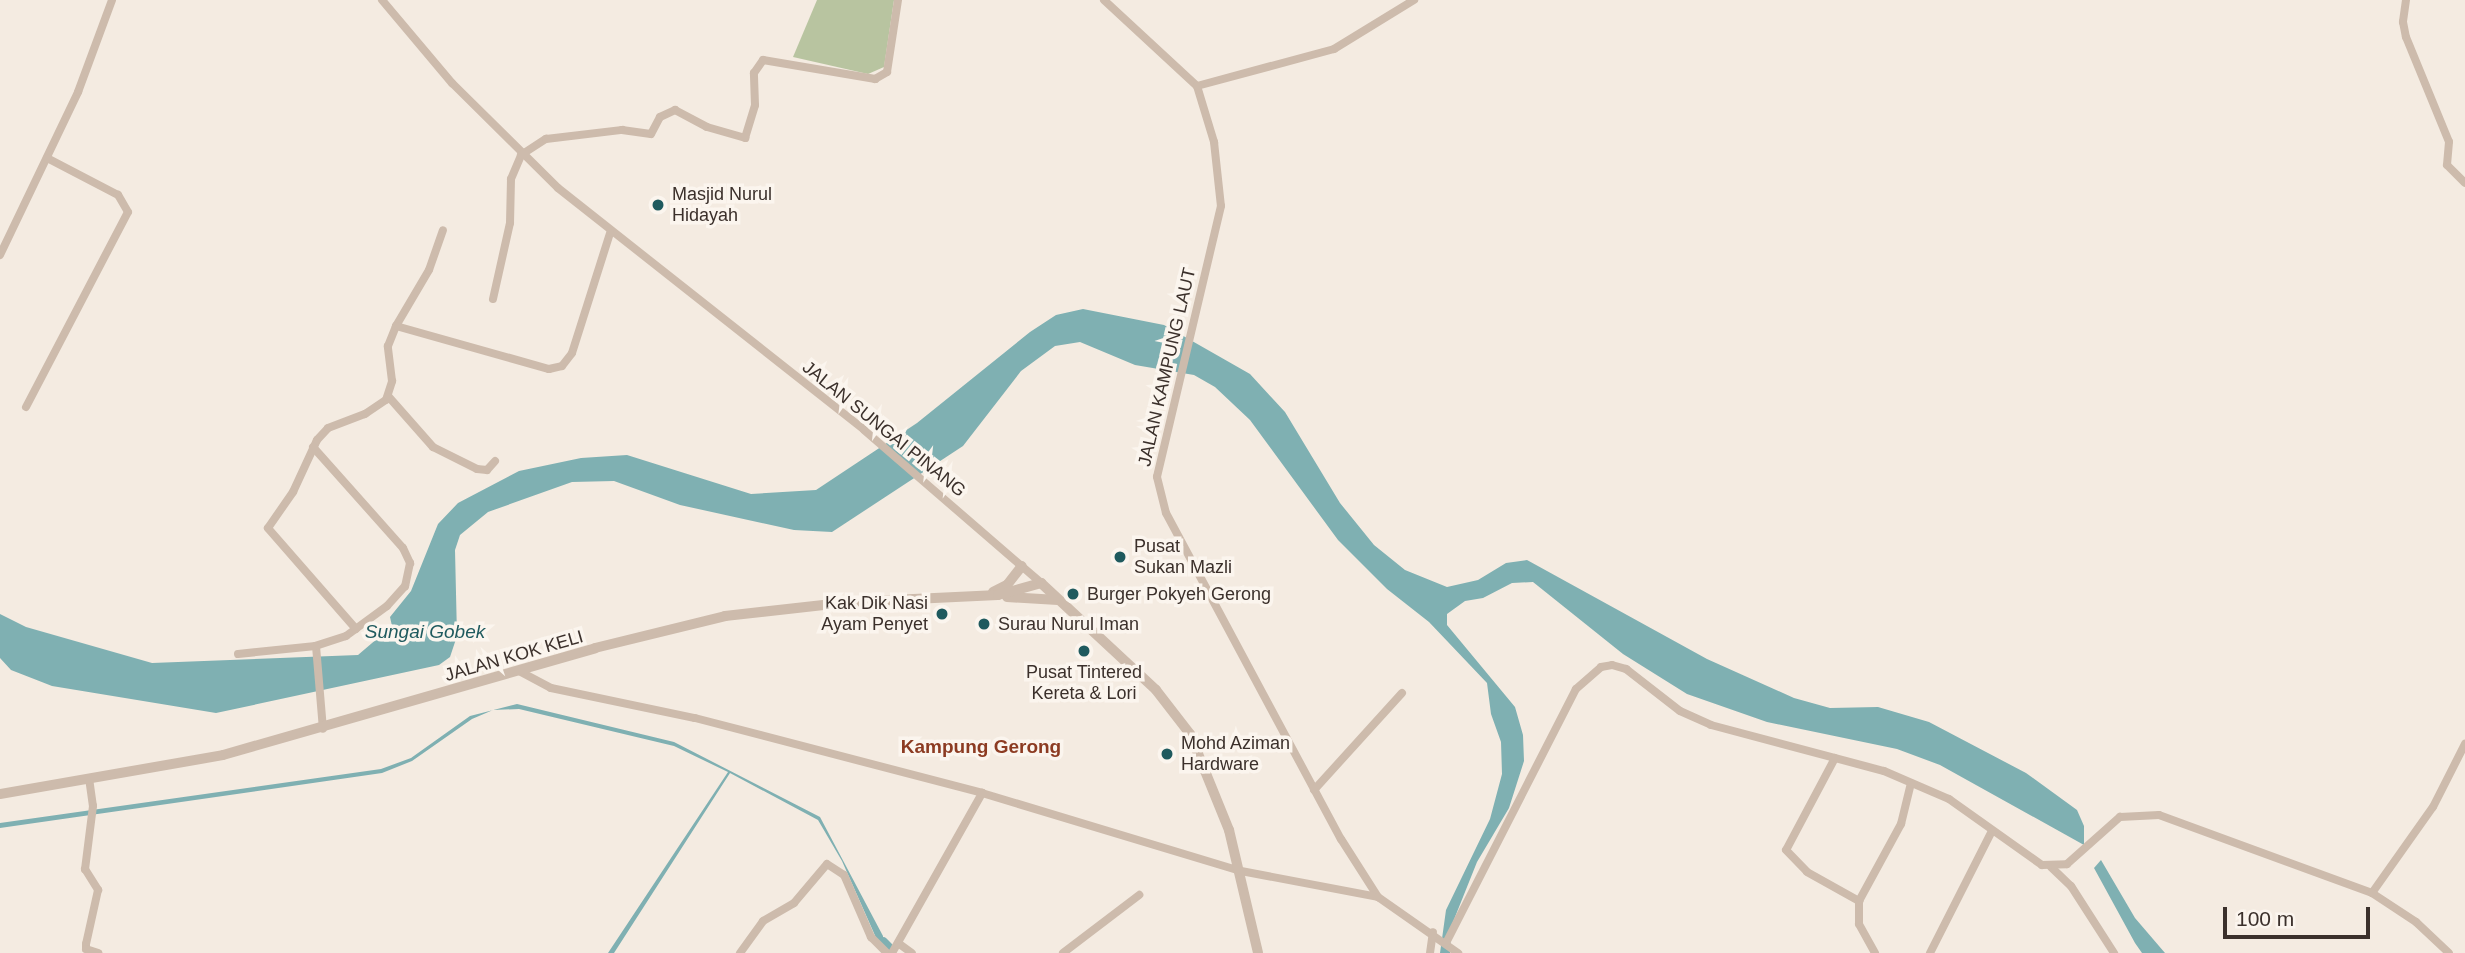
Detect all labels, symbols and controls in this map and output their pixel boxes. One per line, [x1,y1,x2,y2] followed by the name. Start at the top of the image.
[672,184,772,227] place label: Masjid Nurul Hidayah
[650,197,666,213] marker: Masjid Nurul Hidayah
[1134,266,1200,468] street label: JALAN KAMPUNG LAUT
[798,356,970,502] street label: JALAN SUNGAI PINANG
[1134,536,1232,578] place label: Pusat Sukan Mazli
[1112,549,1128,565] marker: Pusat Sukan Mazli
[1087,583,1271,605] place label: Burger Pokyeh Gerong
[1065,586,1081,602] marker: Burger Pokyeh Gerong
[821,593,928,636] place label: Kak Dik Nasi Ayam Penyet
[934,606,950,622] marker: Kak Dik Nasi Ayam Penyet
[998,613,1139,635] place label: Surau Nurul Iman
[976,616,992,632] marker: Surau Nurul Iman
[365,621,485,643] water label: Sungai Gobek
[442,626,586,686] street label: JALAN KOK KELI
[1076,643,1092,659] marker: Pusat Tintered Kereta & Lori
[1026,662,1142,704] place label: Pusat Tintered Kereta & Lori
[1181,733,1291,776] place label: Mohd Aziman Hardware
[901,736,1061,758] district label: Kampung Gerong
[1159,746,1175,762] marker: Mohd Aziman Hardware
[2227,894,2374,938] scale bar
[2236,907,2294,930] text: 100 m

